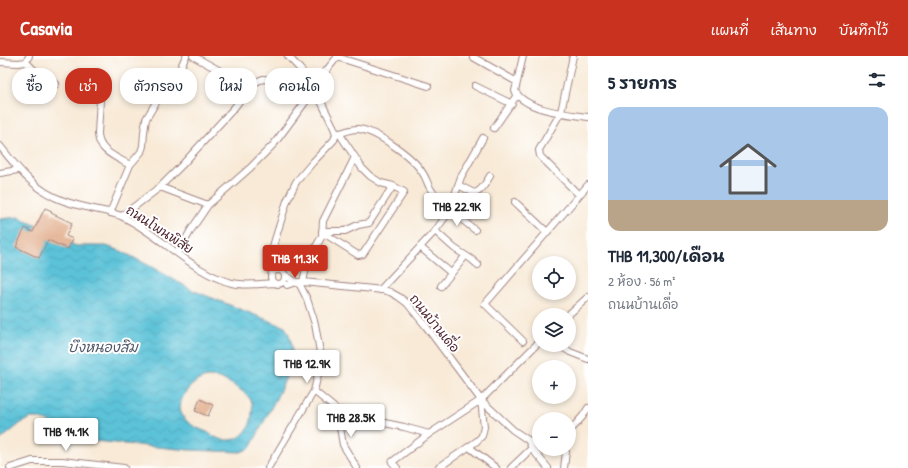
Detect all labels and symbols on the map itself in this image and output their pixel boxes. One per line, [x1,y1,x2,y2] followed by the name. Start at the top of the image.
[411,193,503,227] pin: THB 22.9K
[123,201,197,257] street label: ถนนโพนพิสัย
[249,245,341,279] pin: THB 11.3K
[406,287,467,356] street label: ถนนบ้านเดื่อ
[68,337,139,356] water label: บึงหนองสิม
[261,350,353,384] pin: THB 12.9K
[305,404,397,438] pin: THB 28.5K
[20,418,112,452] pin: THB 14.1K

